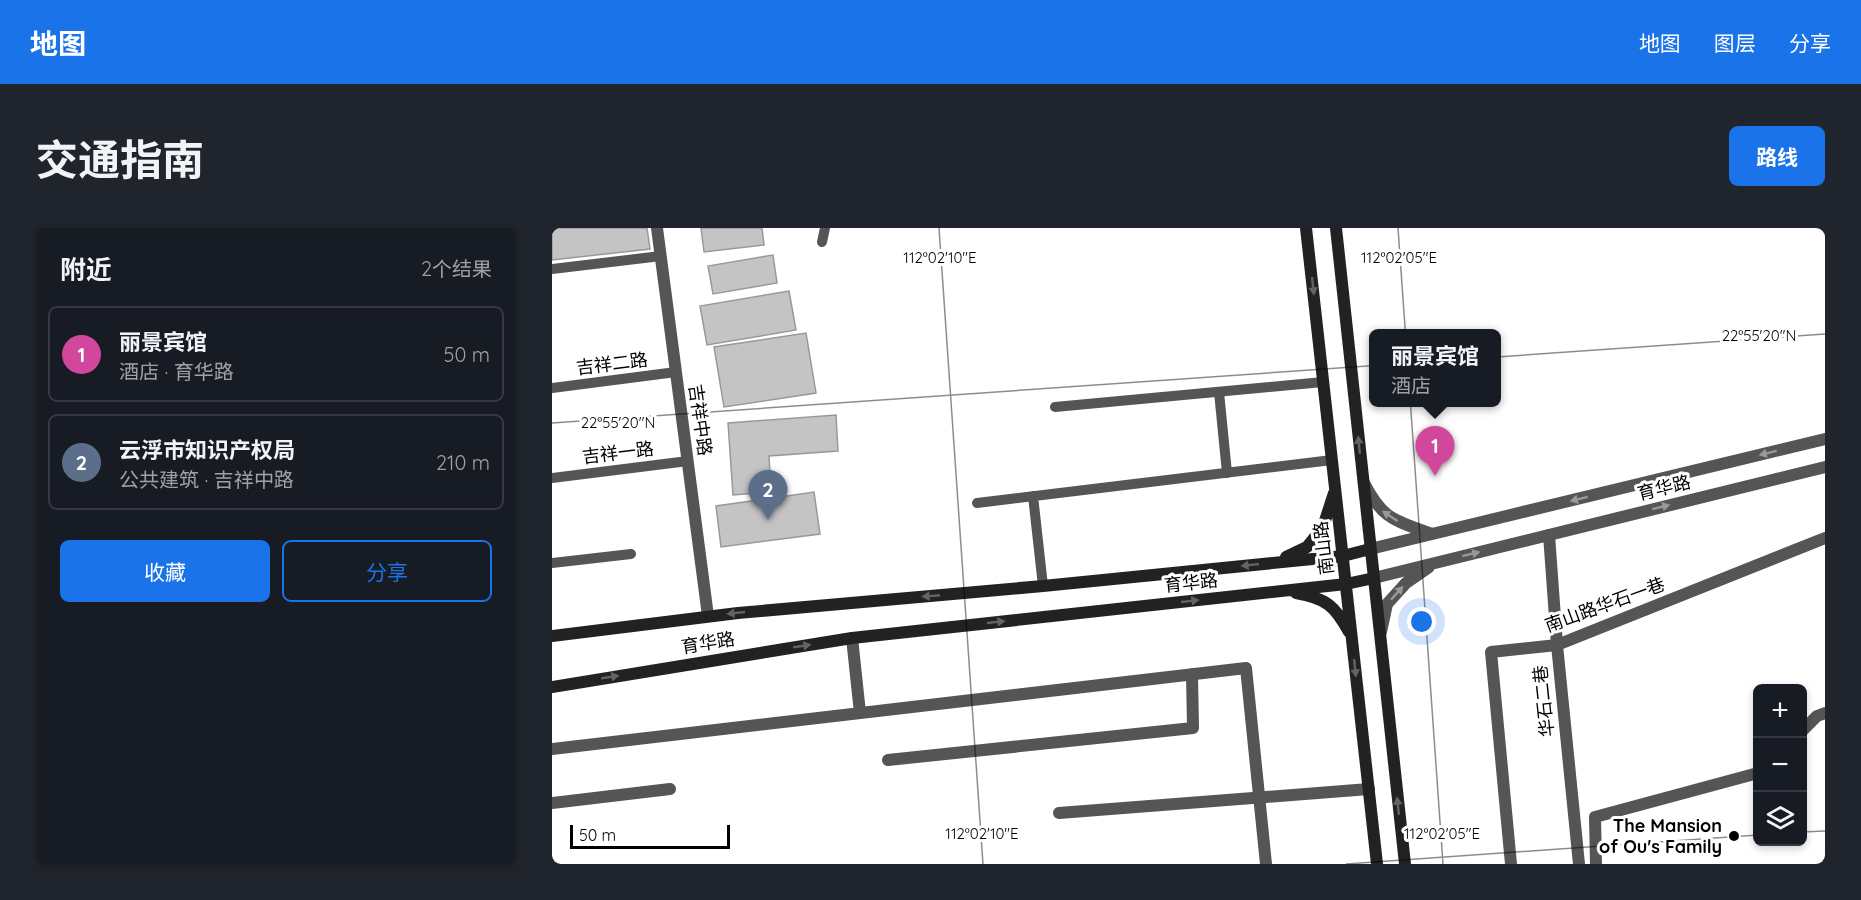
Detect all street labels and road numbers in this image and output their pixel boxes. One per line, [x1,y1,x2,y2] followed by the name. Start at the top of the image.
[575,348,649,379] street label: 吉祥二路
[684,383,717,457] street label: 吉祥中路
[581,437,655,468] street label: 吉祥一路
[1635,470,1693,505] street label: 育华路
[1309,520,1338,576] street label: 南山路
[1163,568,1219,597] street label: 育华路
[1542,572,1668,637] street label: 南山路华石一巷
[679,627,736,658] street label: 育华路
[1528,664,1559,738] street label: 华石二巷

